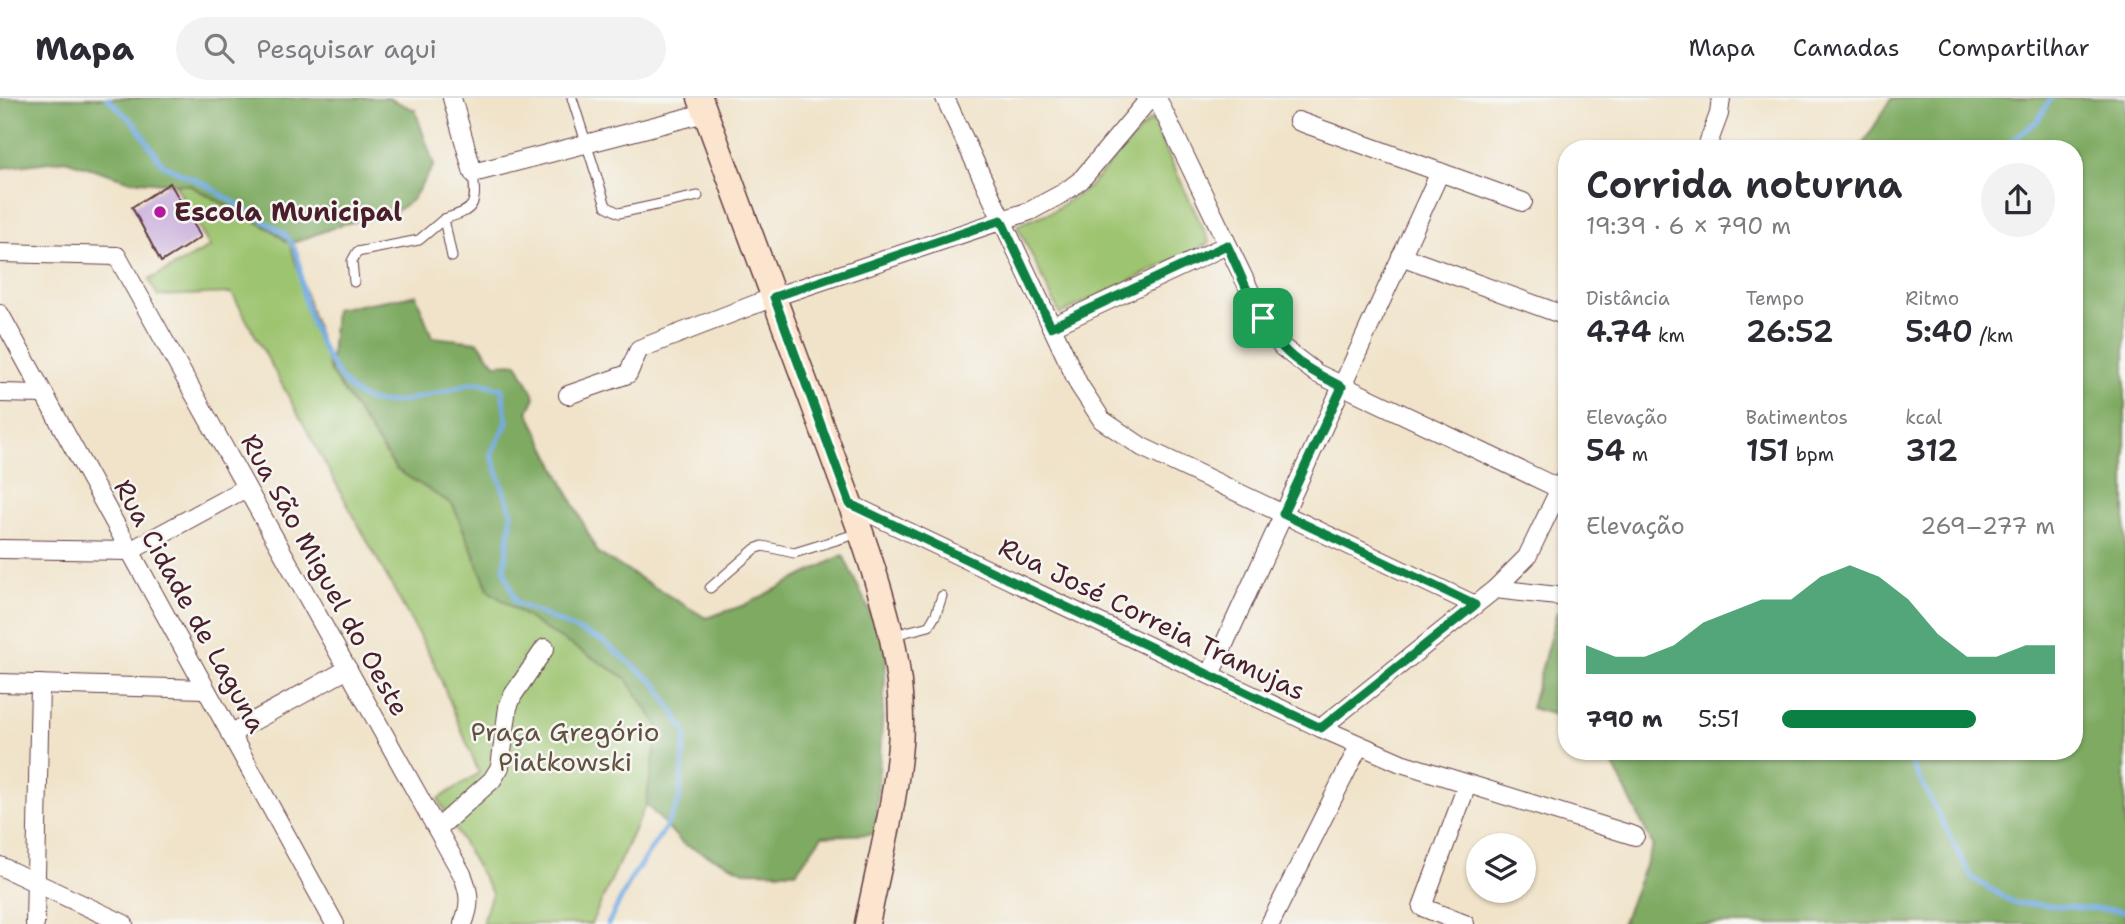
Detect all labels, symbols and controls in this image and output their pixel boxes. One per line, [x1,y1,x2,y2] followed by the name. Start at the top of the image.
[176,17,666,80] search box
[35,26,134,71] text: Mapa
[200,29,238,67] icon: search
[256,31,437,66] text: Pesquisar aqui
[1688,32,1755,64] text: Mapa
[1793,32,1900,64] text: Camadas
[1938,32,2090,64] text: Compartilhar
[1586,159,1902,210] text: Corrida noturna
[1981,163,2055,237] button: share
[174,194,402,229] place label: Escola Municipal
[152,204,168,220] marker: Escola Municipal
[1586,211,1791,241] text: 19:39 · 6 × 790 m
[1586,286,1670,311] text: Distância
[1746,286,1804,311] text: Tempo
[1905,286,1959,311] text: Ritmo
[1233,288,1293,348] pin
[1244,299,1282,337] icon: arrive
[1586,311,1651,352] text: 4.74
[1746,311,1834,352] text: 26:52
[1905,311,1973,352] text: 5:40
[1651,323,1685,348] text: km
[1973,323,2014,348] text: /km
[1586,405,1667,430] text: Elevação
[1746,405,1848,430] text: Batimentos
[1905,405,1942,430] text: kcal
[233,428,418,722] street label: Rua São Miguel do Oeste
[1586,430,1625,471] text: 54
[1746,430,1789,471] text: 151
[1905,430,1958,471] text: 312
[1625,442,1648,467] text: m
[1789,442,1834,467] text: bpm
[106,473,275,739] street label: Rua Cidade de Laguna
[1586,511,1685,541] text: Elevação
[1920,511,2055,541] text: 269–277 m
[993,529,1311,708] street label: Rua José Correia Tramujas
[1586,704,1663,734] text: 790 m
[1698,704,1740,734] text: 5:51
[470,714,660,779] park label: Praça Gregório Piatkowski
[1466,833,1536,903] map controls
[1466,833,1536,903] button: layers

